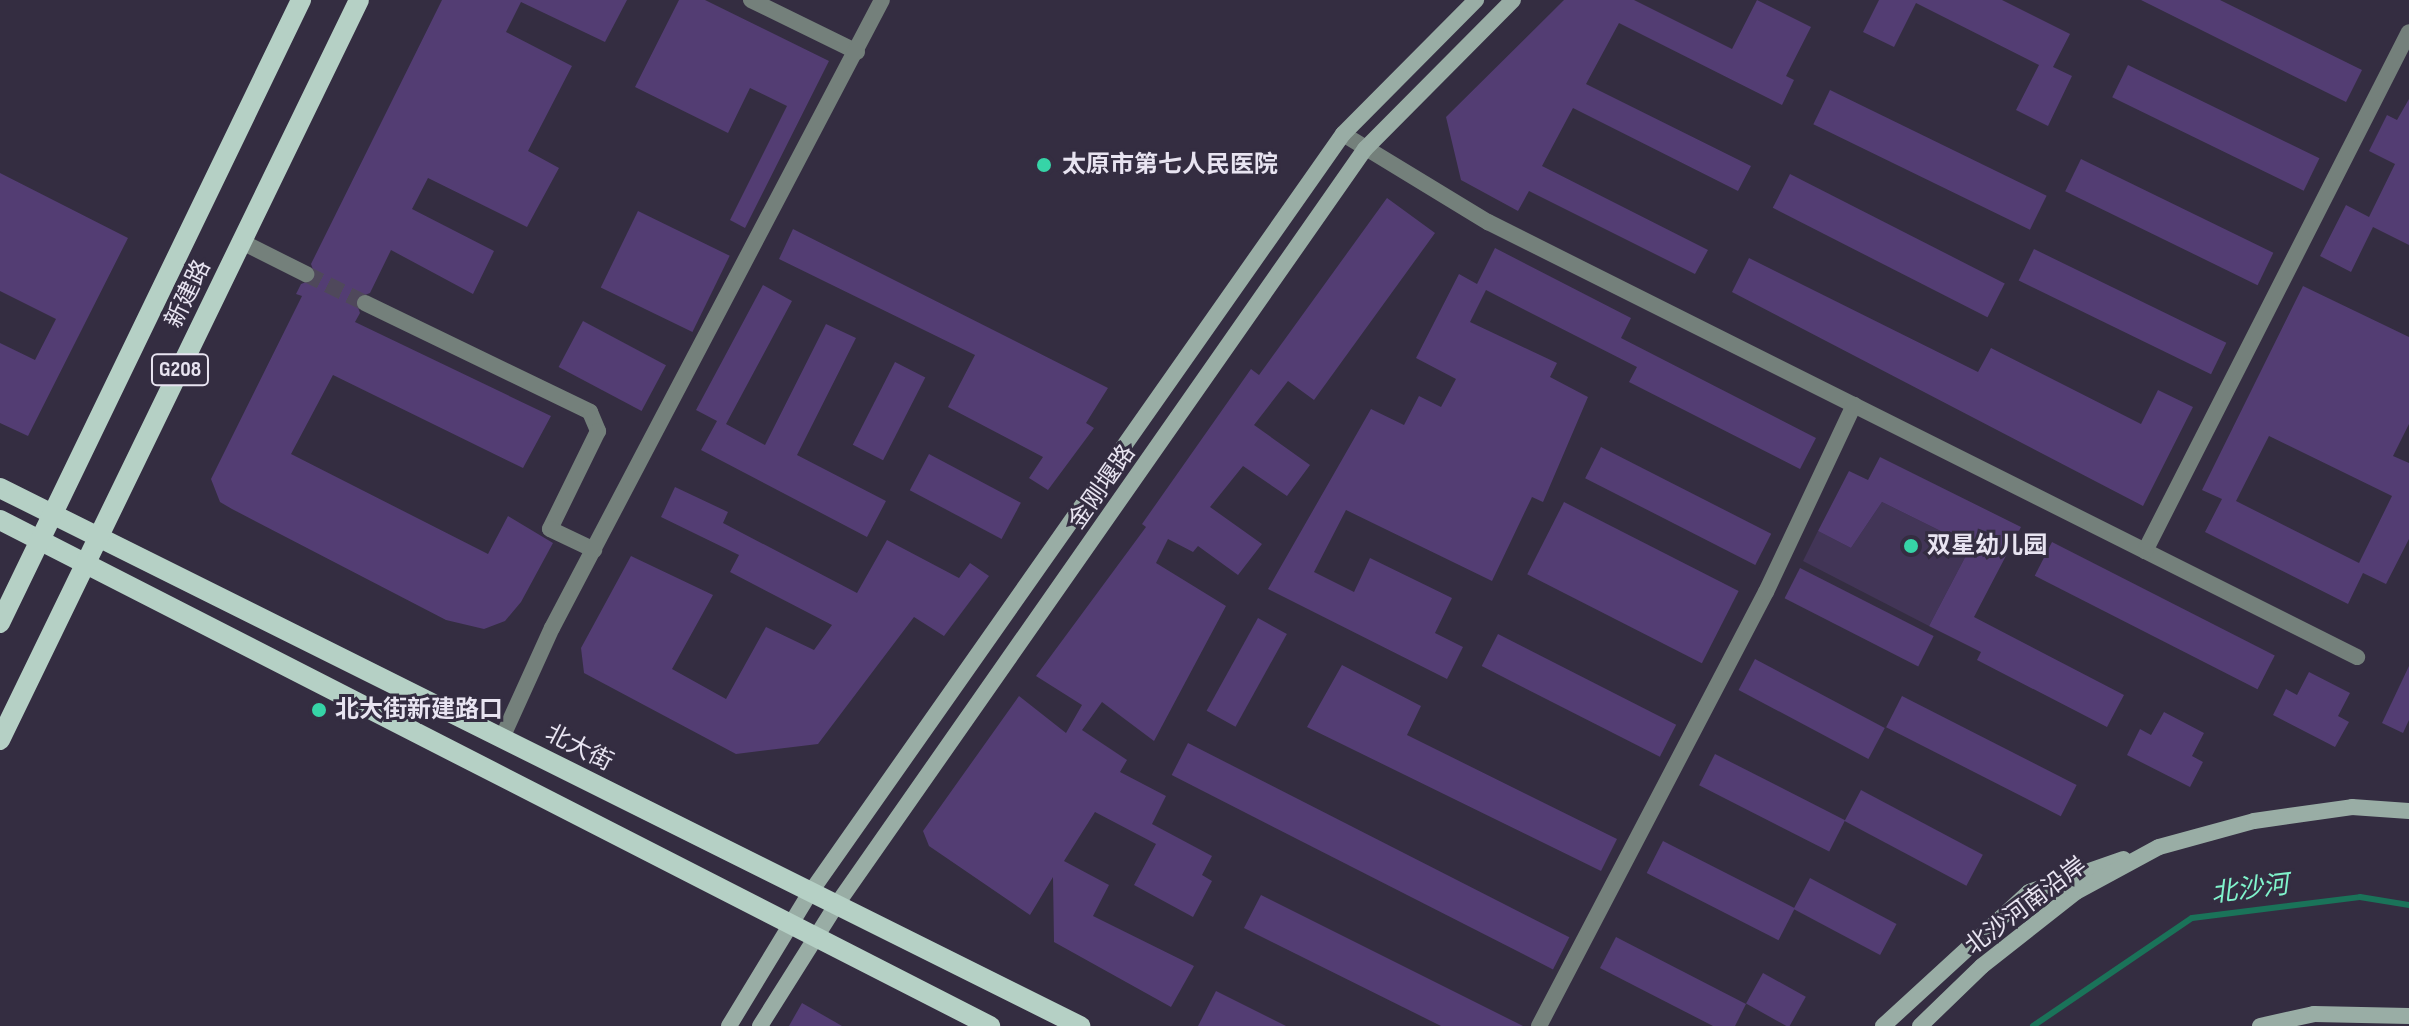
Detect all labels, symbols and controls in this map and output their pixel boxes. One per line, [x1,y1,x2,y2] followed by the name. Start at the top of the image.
[1062,151,1278,179] place label: 太原市第七人民医院
[1033,154,1055,176] marker: 太原市第七人民医院
[159,255,217,333] street label: 新建路
[150,352,210,388] road number: G208
[1063,439,1141,535] street label: 金刚堰路
[1927,532,2047,560] place label: 双星幼儿园
[1902,537,1920,555] marker: 双星幼儿园
[335,696,503,724] place label: 北大街新建路口
[310,701,328,719] marker: 北大街新建路口
[540,719,618,777] street label: 北大街
[1960,851,2092,961] street label: 北沙河南沿岸
[2209,870,2291,910] water label: 北沙河

